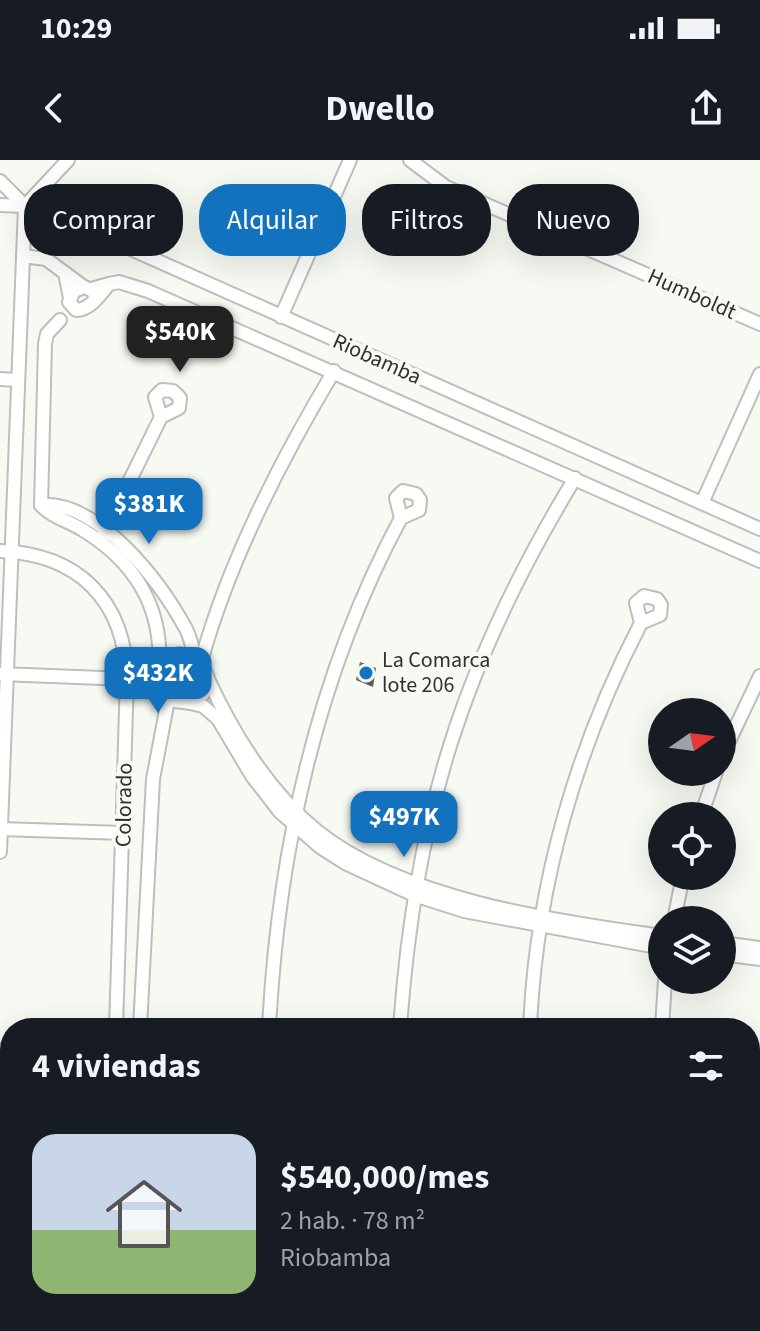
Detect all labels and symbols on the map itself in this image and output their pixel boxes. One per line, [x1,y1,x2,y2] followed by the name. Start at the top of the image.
[643,260,742,328] street label: Humboldt
[124,306,236,374] pin: $540K
[328,325,426,393] street label: Riobamba
[93,478,205,546] pin: $381K
[382,644,490,701] place label: La Comarca lote 206
[102,647,214,715] pin: $432K
[357,664,375,682] marker: La Comarca lote 206
[648,698,736,786] north arrow
[107,763,141,847] street label: Colorado
[348,791,460,859] pin: $497K

